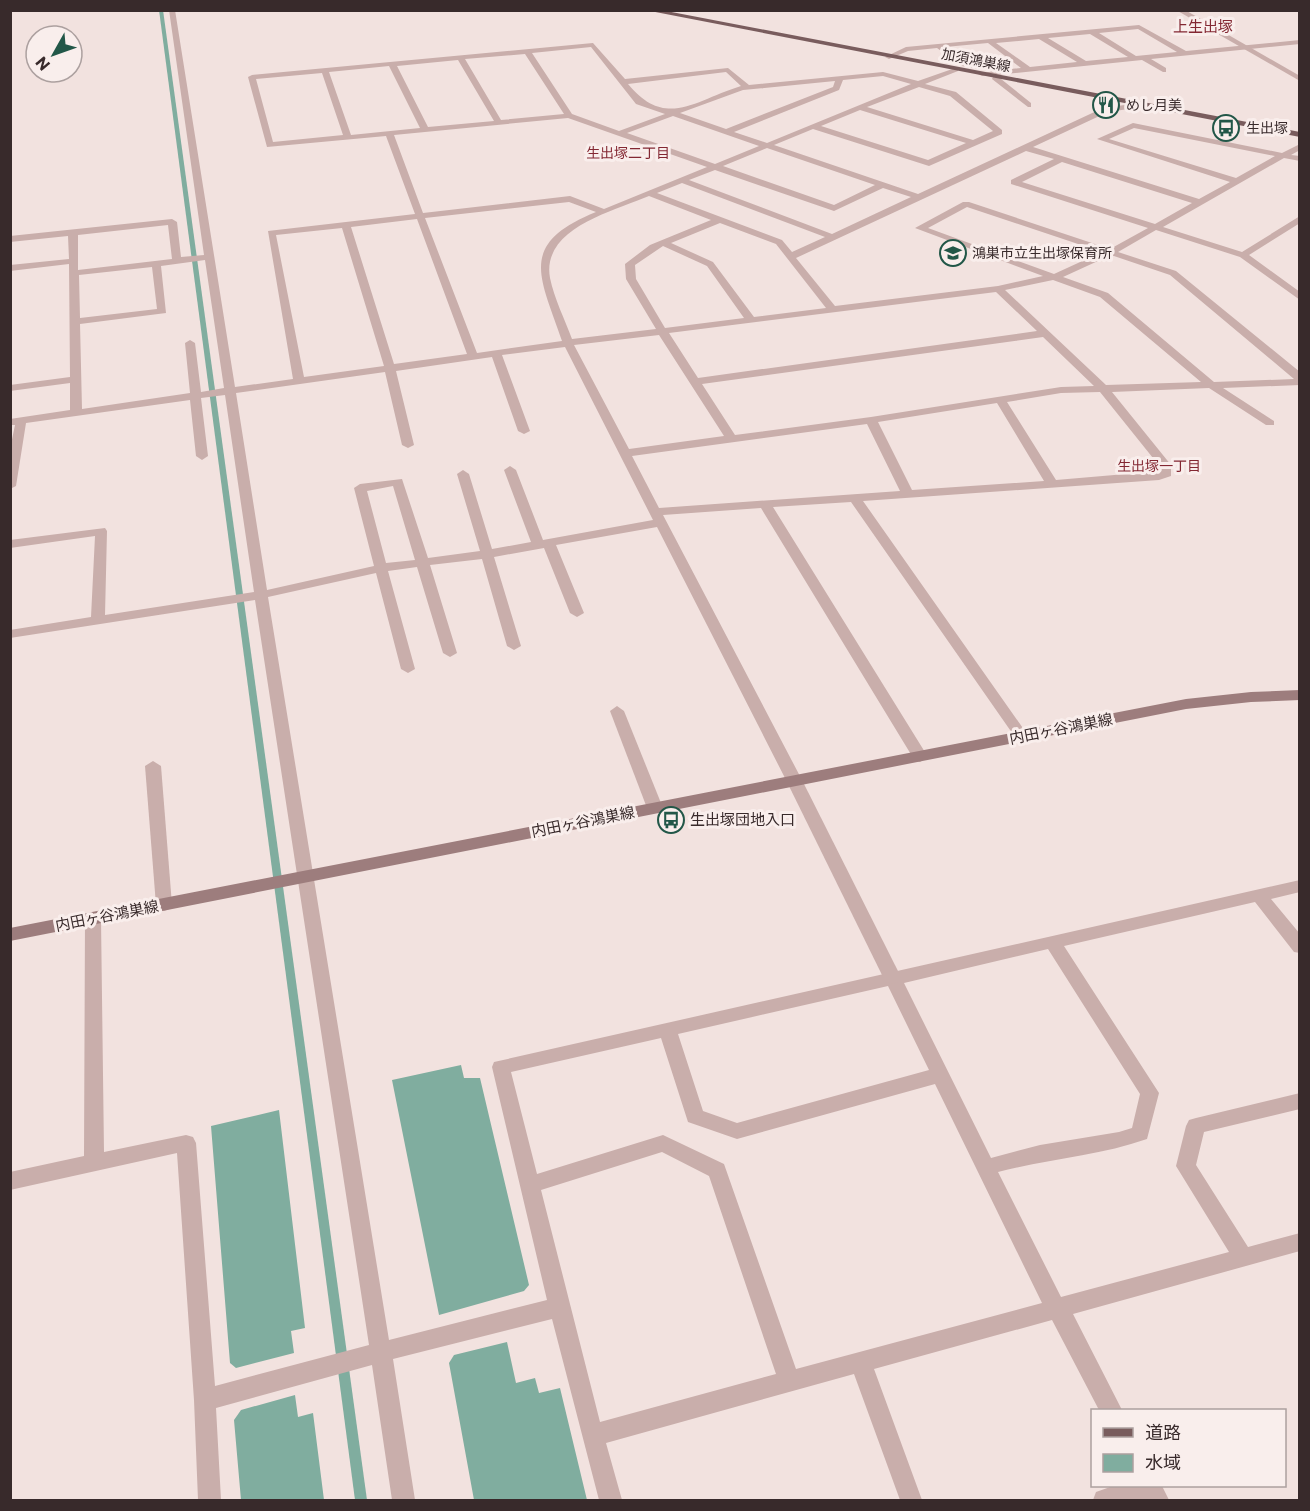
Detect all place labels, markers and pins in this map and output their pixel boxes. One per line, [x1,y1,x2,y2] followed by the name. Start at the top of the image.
[1091,90,1121,120] restaurant icon: めし月美
[1126,96,1182,113] place label: めし月美
[1211,113,1241,143] bus stop icon: 生出塚
[1246,119,1288,136] place label: 生出塚
[938,238,968,268] school or university icon: 鴻巣市立生出塚保育所
[972,244,1112,261] place label: 鴻巣市立生出塚保育所
[656,805,686,835] bus stop icon: 生出塚団地入口
[690,810,795,828] place label: 生出塚団地入口

